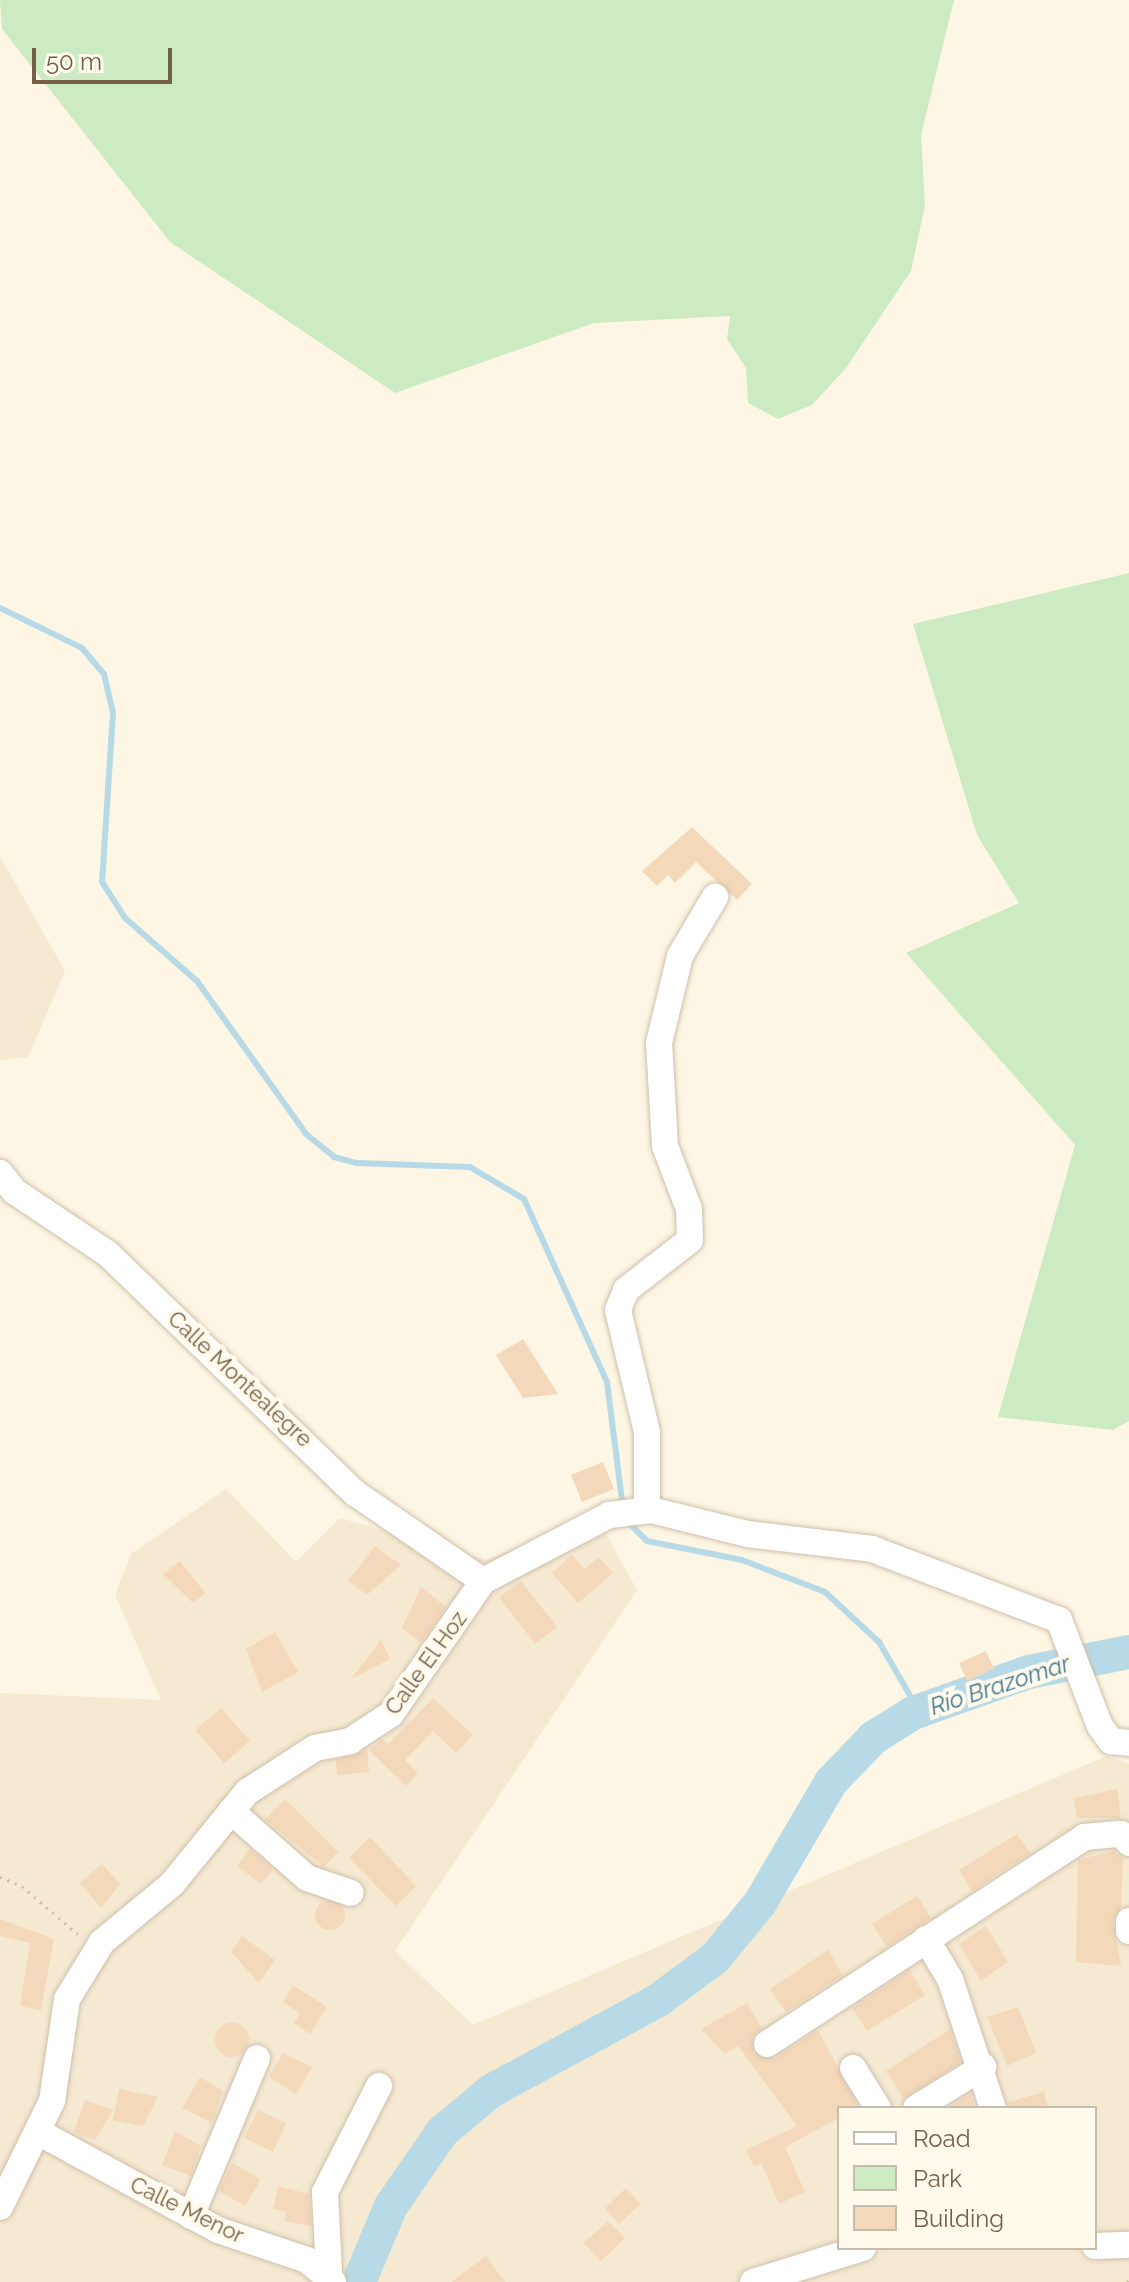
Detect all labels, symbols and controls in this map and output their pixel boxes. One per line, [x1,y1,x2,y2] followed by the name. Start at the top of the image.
[36,32,176,82] scale bar
[46,47,102,76] text: 50 m
[162,1305,318,1453] street label: Calle Montealegre
[379,1606,473,1720] street label: Calle El Hoz
[926,1649,1074,1721] water label: Río Brazomar
[837,2106,1097,2250] legend
[913,2124,971,2153] text: Road
[913,2164,962,2193] text: Park
[126,2171,248,2249] street label: Calle Menor
[913,2204,1004,2233] text: Building

